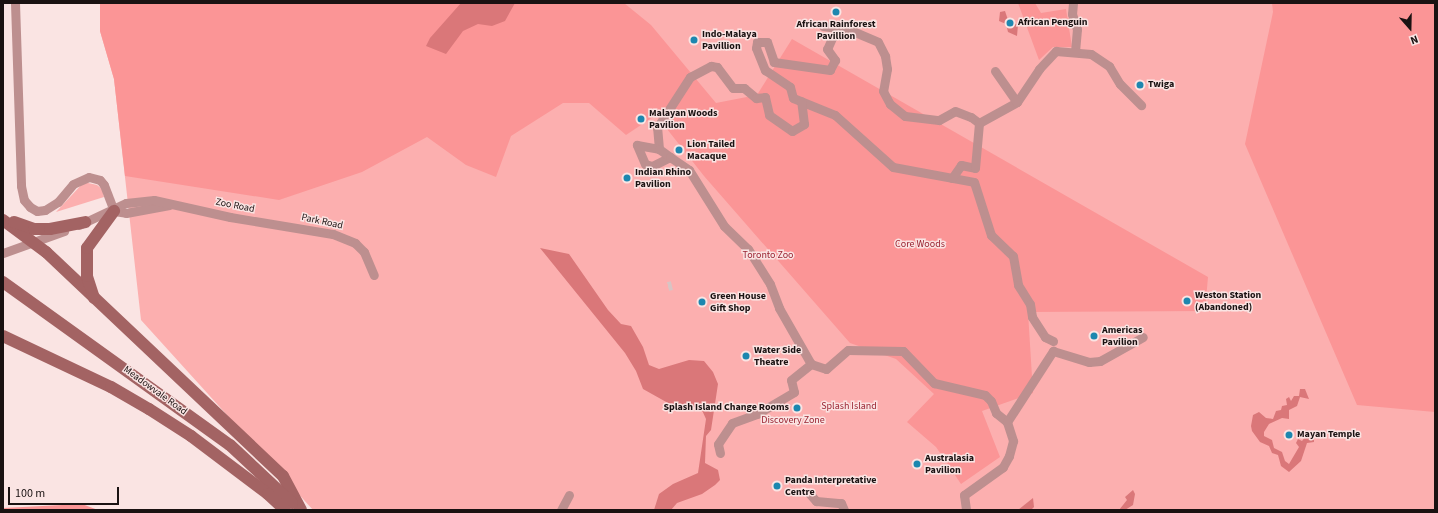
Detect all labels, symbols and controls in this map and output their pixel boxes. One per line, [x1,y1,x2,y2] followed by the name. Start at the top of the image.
[831,7,841,17] marker: African Rainforest Pavillion
[1390,8,1430,48] north arrow
[1018,17,1087,29] place label: African Penguin
[796,18,876,42] place label: African Rainforest Pavillion
[1005,18,1015,28] marker: African Penguin
[702,28,757,52] place label: Indo-Malaya Pavillion
[1408,31,1420,48] text: N
[689,35,699,45] marker: Indo-Malaya Pavillion
[1148,79,1174,91] place label: Twiga
[1135,80,1145,90] marker: Twiga
[649,107,717,130] place label: Malayan Woods Pavilion
[636,114,646,124] marker: Malayan Woods Pavilion
[687,138,735,162] place label: Lion Tailed Macaque
[674,145,684,155] marker: Lion Tailed Macaque
[635,166,691,190] place label: Indian Rhino Pavilion
[622,173,632,183] marker: Indian Rhino Pavilion
[214,196,256,216] street label: Zoo Road
[300,212,344,232] street label: Park Road
[895,239,945,251] park label: Core Woods
[742,250,794,262] park label: Toronto Zoo
[1195,289,1261,312] place label: Weston Station (Abandoned)
[710,290,766,314] place label: Green House Gift Shop
[1182,296,1192,306] marker: Weston Station (Abandoned)
[697,297,707,307] marker: Green House Gift Shop
[1102,324,1142,348] place label: Americas Pavilion
[1089,331,1099,341] marker: Americas Pavilion
[754,344,801,368] place label: Water Side Theatre
[741,351,751,361] marker: Water Side Theatre
[121,364,189,418] street label: Meadowvale Road
[821,401,877,413] park label: Splash Island
[663,402,789,414] place label: Splash Island Change Rooms
[792,403,802,413] marker: Splash Island Change Rooms
[761,415,825,427] park label: Discovery Zone
[1297,429,1360,441] place label: Mayan Temple
[1284,430,1294,440] marker: Mayan Temple
[925,452,974,476] place label: Australasia Pavilion
[912,459,922,469] marker: Australasia Pavilion
[785,474,876,498] place label: Panda Interpretative Centre
[10,479,121,505] scale bar
[772,481,782,491] marker: Panda Interpretative Centre
[15,485,45,502] text: 100 m

